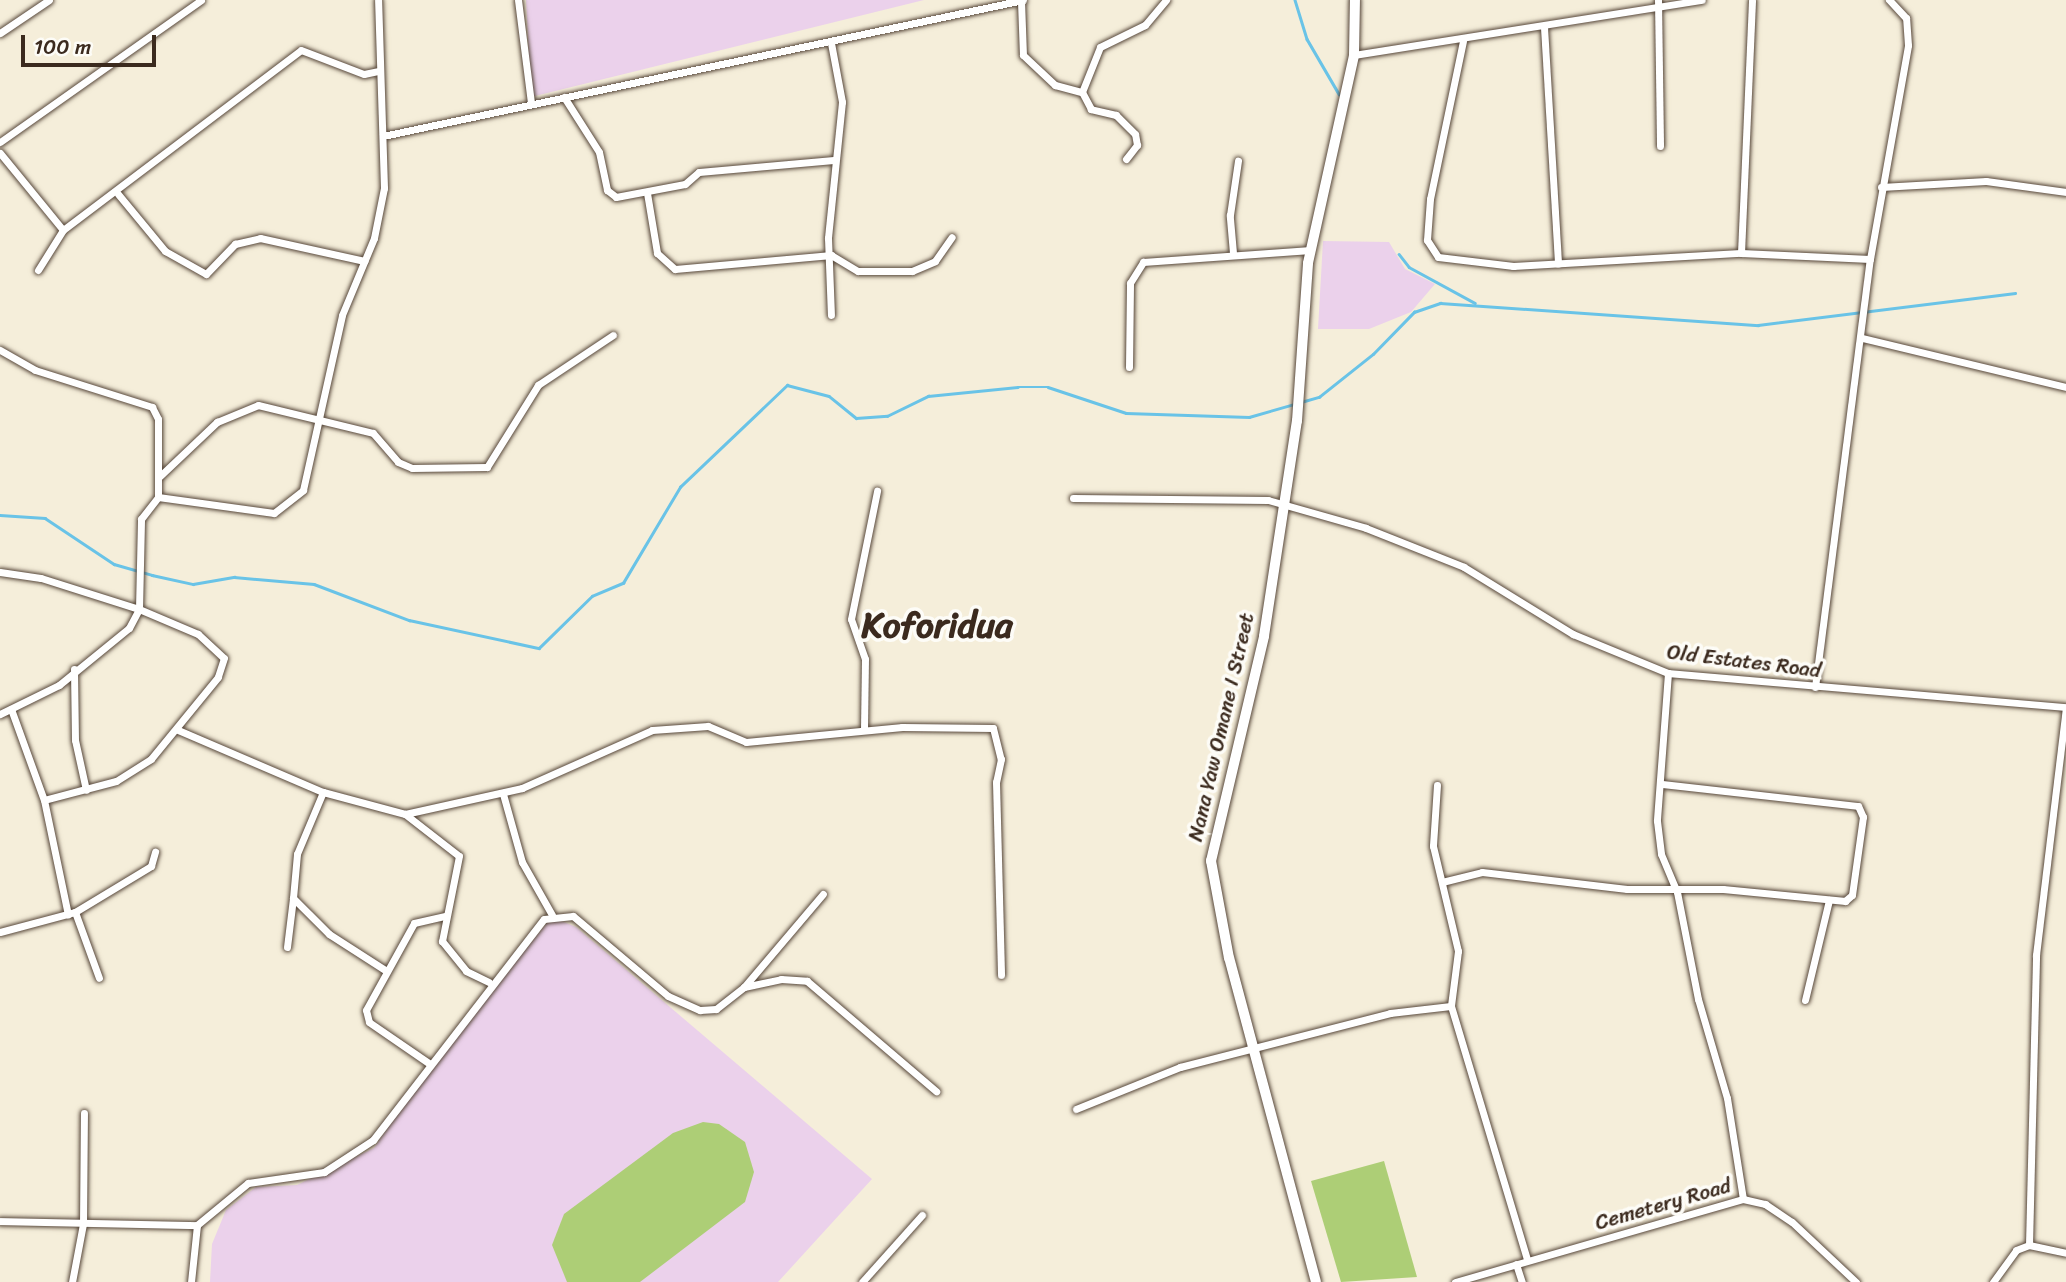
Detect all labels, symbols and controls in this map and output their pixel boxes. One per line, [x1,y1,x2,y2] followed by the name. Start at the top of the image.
[24,21,159,65] scale bar
[34,28,91,66] text: 100 m
[861,604,1013,646] district label: Koforidua
[1182,610,1260,844] street label: Nana Yaw Omane I Street
[1665,639,1823,683] street label: Old Estates Road
[1592,1173,1734,1235] street label: Cemetery Road

